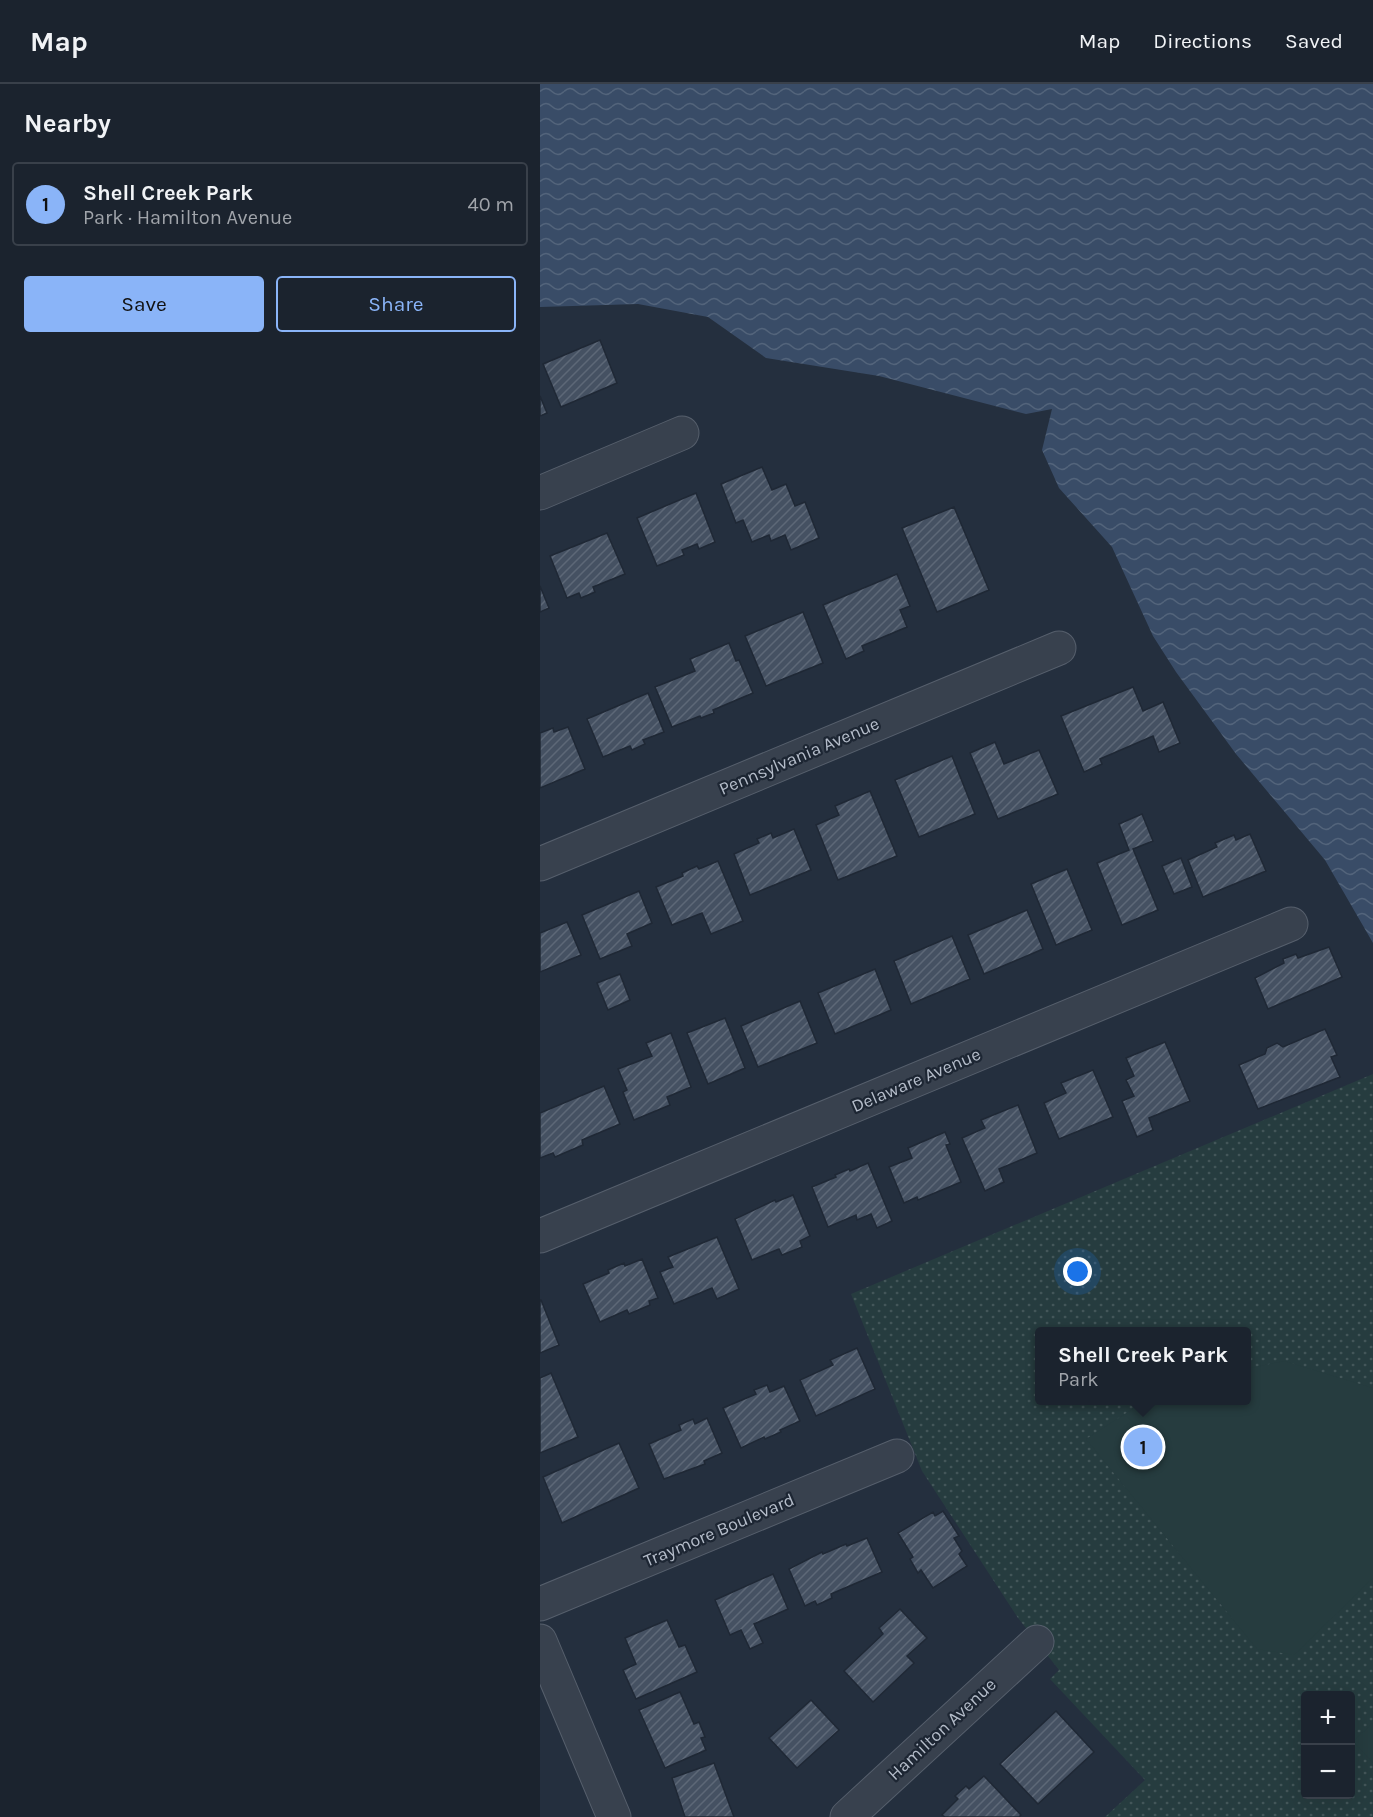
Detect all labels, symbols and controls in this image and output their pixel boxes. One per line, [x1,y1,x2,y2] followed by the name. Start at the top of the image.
[30,25,88,58] text: Map
[1079,29,1120,53] text: Map
[1153,29,1252,53] text: Directions
[1285,29,1343,53] text: Saved
[24,108,111,139] text: Nearby
[83,180,253,206] text: Shell Creek Park
[42,193,49,216] text: 1
[468,193,514,216] text: 40 m
[83,206,292,229] text: Park · Hamilton Avenue
[24,276,264,332] button: Save
[276,276,516,332] button: Share
[716,712,882,800] street label: Pennsylvania Avenue
[848,1043,984,1117] street label: Delaware Avenue
[1063,1257,1092,1286] your location
[1035,1327,1251,1405] popup
[1058,1342,1228,1368] text: Shell Creek Park
[1058,1368,1099,1391] text: Park
[1124,1424,1162,1470] pin: 1
[640,1488,798,1572] street label: Traymore Boulevard
[883,1673,1001,1785] street label: Hamilton Avenue
[1301,1691,1355,1799] map controls
[1301,1691,1355,1745] button: +
[1301,1745,1355,1799] button: −

